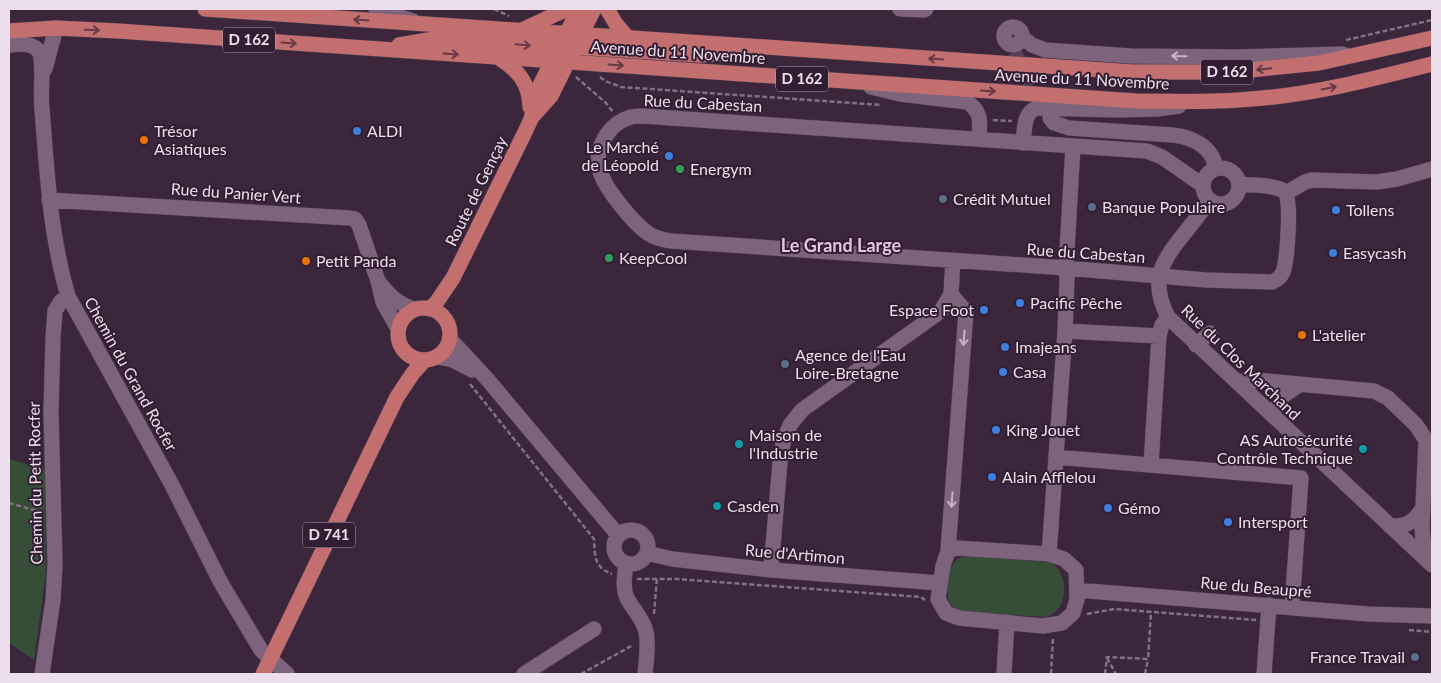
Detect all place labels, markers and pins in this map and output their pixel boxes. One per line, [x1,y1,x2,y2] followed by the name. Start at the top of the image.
[154,121,227,158] place label: Trésor Asiatiques
[367,121,403,140] place label: ALDI
[351,125,363,137] marker: ALDI
[138,134,150,146] marker: Trésor Asiatiques
[582,137,659,174] place label: Le Marché de Léopold
[663,150,675,162] marker: Le Marché de Léopold
[690,159,752,178] place label: Energym
[674,163,686,175] marker: Energym
[953,189,1051,208] place label: Crédit Mutuel
[937,193,949,205] marker: Crédit Mutuel
[1102,197,1225,216] place label: Banque Populaire
[1346,200,1394,219] place label: Tollens
[1086,201,1098,213] marker: Banque Populaire
[1330,204,1342,216] marker: Tollens
[1343,243,1406,262] place label: Easycash
[1327,247,1339,259] marker: Easycash
[619,248,687,267] place label: KeepCool
[316,251,396,270] place label: Petit Panda
[603,252,615,264] marker: KeepCool
[300,255,312,267] marker: Petit Panda
[1030,293,1122,312] place label: Pacific Pêche
[1014,297,1026,309] marker: Pacific Pêche
[889,300,974,319] place label: Espace Foot
[978,304,990,316] marker: Espace Foot
[1312,325,1366,344] place label: L'atelier
[1296,329,1308,341] marker: L'atelier
[1015,337,1077,356] place label: Imajeans
[999,341,1011,353] marker: Imajeans
[795,345,906,382] place label: Agence de l'Eau Loire-Bretagne
[779,358,791,370] marker: Agence de l'Eau Loire-Bretagne
[1013,362,1047,381] place label: Casa
[997,366,1009,378] marker: Casa
[1006,420,1080,439] place label: King Jouet
[990,424,1002,436] marker: King Jouet
[749,425,822,462] place label: Maison de l'Industrie
[1217,430,1353,467] place label: AS Autosécurité Contrôle Technique
[733,438,745,450] marker: Maison de l'Industrie
[1357,443,1369,455] marker: AS Autosécurité Contrôle Technique
[1002,467,1096,486] place label: Alain Afflelou
[986,471,998,483] marker: Alain Afflelou
[727,496,779,515] place label: Casden
[1118,498,1160,517] place label: Gémo
[711,500,723,512] marker: Casden
[1102,502,1114,514] marker: Gémo
[1238,512,1308,531] place label: Intersport
[1222,516,1234,528] marker: Intersport
[1310,647,1405,666] place label: France Travail
[1409,651,1421,663] marker: France Travail

